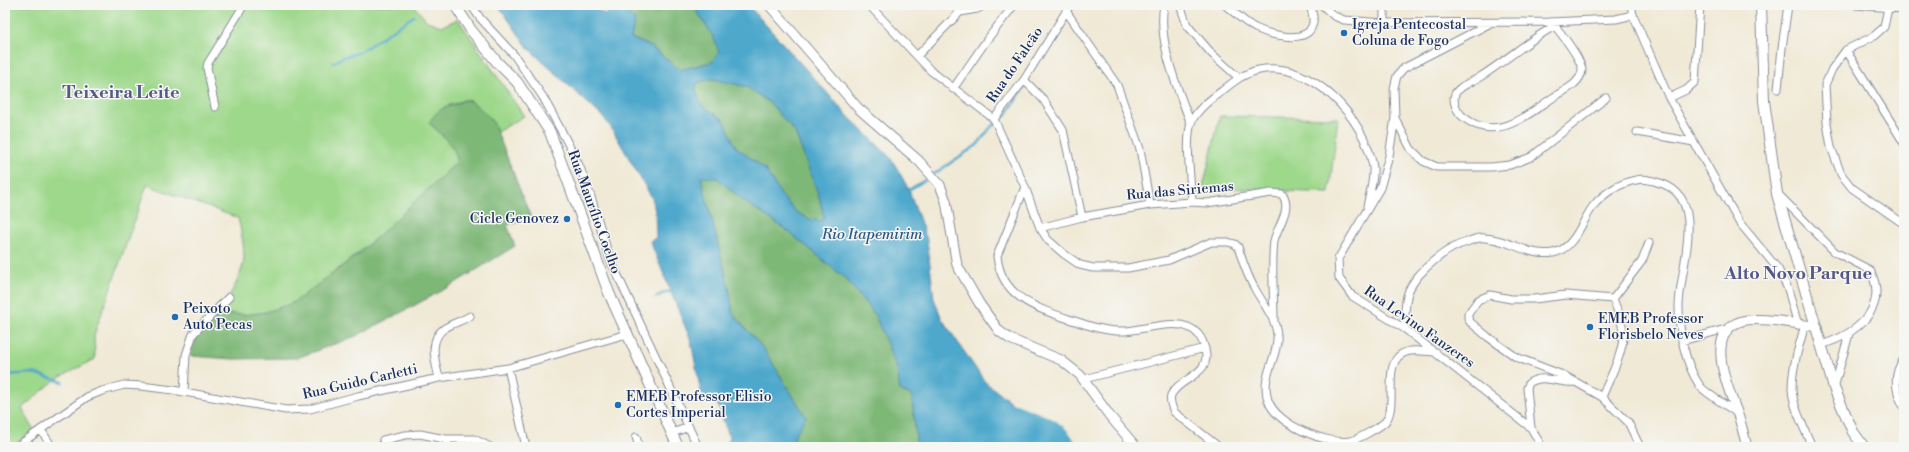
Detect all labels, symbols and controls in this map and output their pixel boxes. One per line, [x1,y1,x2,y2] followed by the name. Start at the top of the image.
[1352,16,1466,50] place label: Igreja Pentecostal Coluna de Fogo
[983,23,1047,106] street label: Rua do Falcão
[1339,28,1349,38] marker: Igreja Pentecostal Coluna de Fogo
[62,81,180,104] district label: Teixeira Leite
[563,148,625,276] street label: Rua Maurílio Coelho
[1126,177,1234,205] street label: Rua das Siriemas
[470,210,559,228] place label: Cicle Genovez
[562,214,572,224] marker: Cicle Genovez
[821,225,923,244] water label: Rio Itapemirim
[1723,262,1872,285] district label: Alto Novo Parque
[1360,282,1478,372] street label: Rua Levino Fanzeres
[182,300,252,334] place label: Peixoto Auto Pecas
[1598,310,1704,344] place label: EMEB Professor Florisbelo Neves
[170,312,180,322] marker: Peixoto Auto Pecas
[1585,322,1595,332] marker: EMEB Professor Florisbelo Neves
[301,360,420,404] street label: Rua Guido Carletti
[626,388,772,422] place label: EMEB Professor Elisio Cortes Imperial
[613,400,623,410] marker: EMEB Professor Elisio Cortes Imperial

